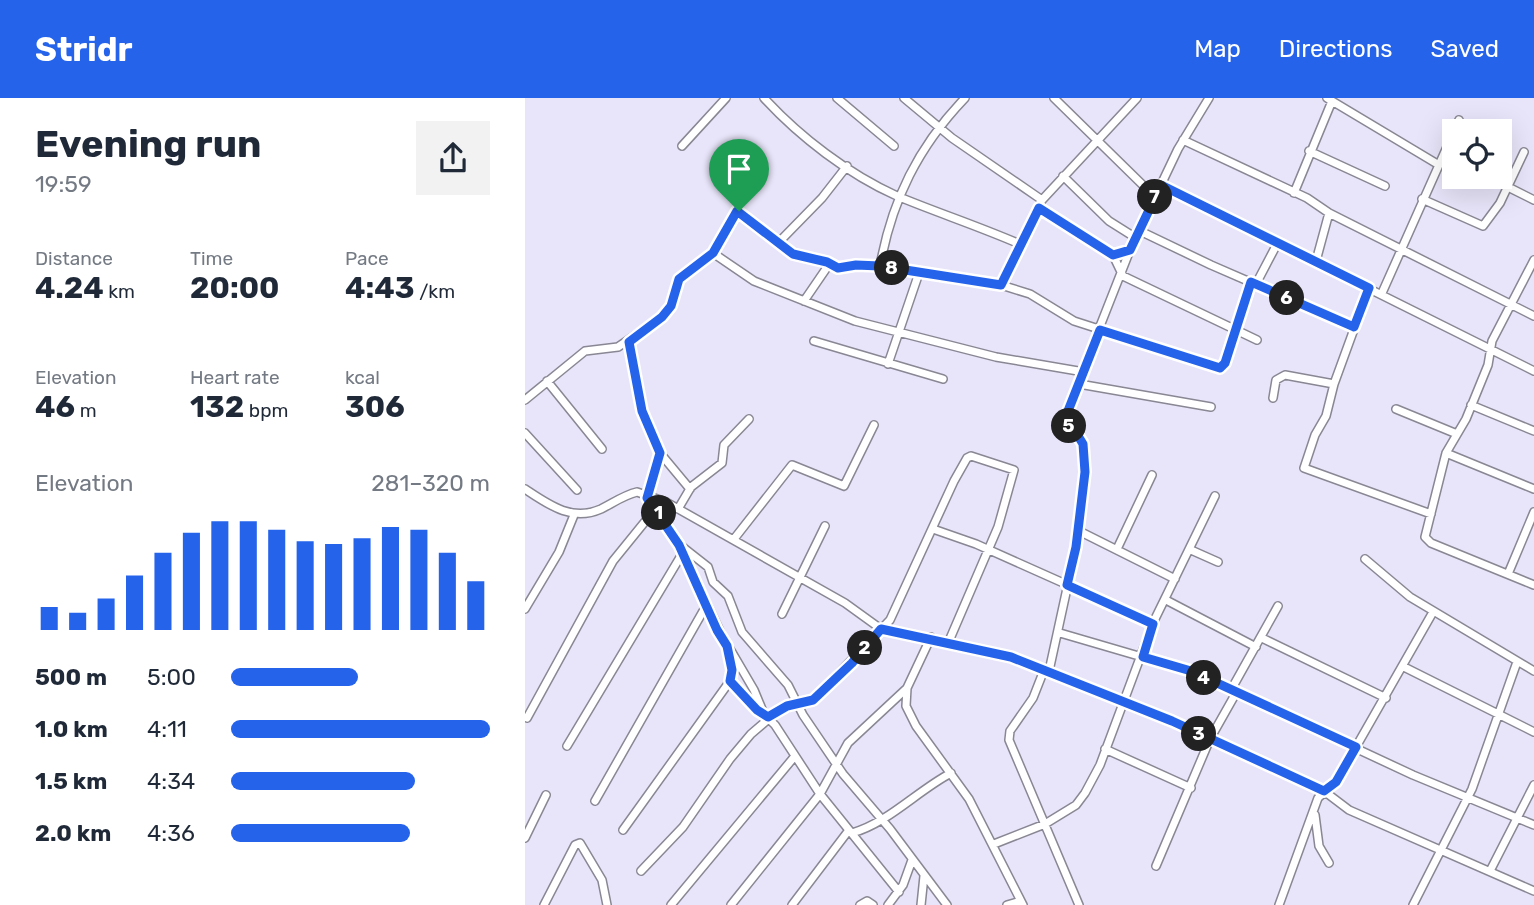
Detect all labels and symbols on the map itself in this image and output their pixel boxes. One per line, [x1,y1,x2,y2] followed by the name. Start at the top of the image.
[709,139,769,211] pin
[1137,180,1173,214] pin: 7
[875,250,909,286] pin: 8
[1269,280,1305,316] pin: 6
[1051,408,1087,444] pin: 5
[641,496,677,530] pin: 1
[847,630,883,666] pin: 2
[1187,660,1221,696] pin: 4
[1181,716,1217,752] pin: 3

